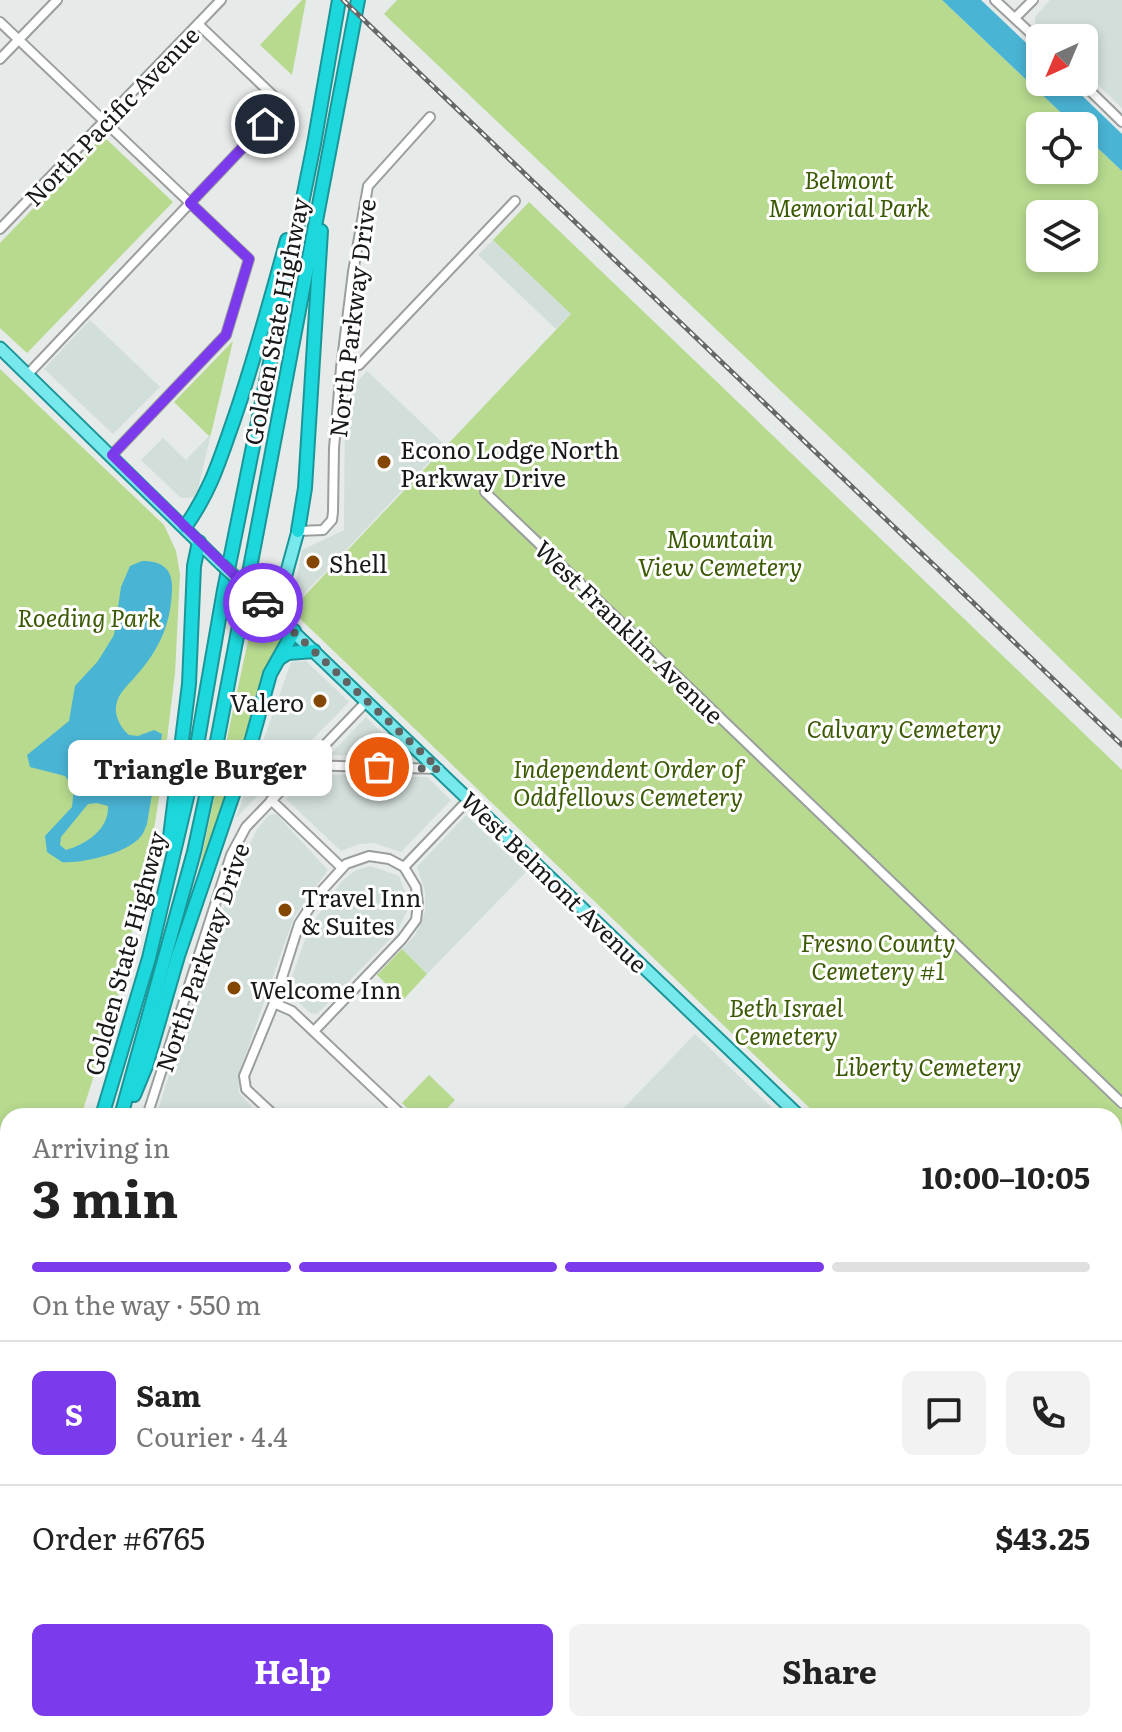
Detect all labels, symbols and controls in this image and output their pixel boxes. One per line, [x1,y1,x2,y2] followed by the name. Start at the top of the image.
[16,17,206,213] street label: North Pacific Avenue
[1026,24,1098,96] north arrow
[1026,24,1098,272] map controls
[231,90,299,158] pin
[243,102,287,146] icon: home
[1026,112,1098,184] button: locate
[768,161,931,224] park label: Belmont Memorial Park
[234,194,316,448] street label: Golden State Highway
[319,197,383,439] street label: North Parkway Drive
[1026,200,1098,272] button: layers
[400,431,619,494] place label: Econo Lodge North Parkway Drive
[375,453,393,471] marker: Econo Lodge North Parkway Drive
[638,520,802,583] park label: Mountain View Cemetery
[528,531,732,731] street label: West Franklin Avenue
[329,545,387,580] place label: Shell
[304,553,322,571] marker: Shell
[223,563,303,643] courier
[241,581,285,625] icon: car
[17,599,162,634] park label: Roeding Park
[230,684,304,719] place label: Valero
[311,692,329,710] marker: Valero
[807,710,1001,745] park label: Calvary Cemetery
[345,733,413,801] pin
[67,739,331,795] callout: Triangle Burger
[357,745,401,789] icon: bag
[93,748,307,787] text: Triangle Burger
[513,750,746,813] park label: Independent Order of Oddfellows Cemetery
[454,782,656,980] street label: West Belmont Avenue
[75,827,174,1079] street label: Golden State Highway
[145,838,257,1076] street label: North Parkway Drive
[301,879,421,942] place label: Travel Inn & Suites
[276,901,294,919] marker: Travel Inn & Suites
[800,924,956,987] park label: Fresno County Cemetery #1
[250,971,401,1006] place label: Welcome Inn
[225,979,243,997] marker: Welcome Inn
[729,989,843,1052] park label: Beth Israel Cemetery
[835,1048,1021,1083] park label: Liberty Cemetery
[32,1127,170,1166] text: Arriving in
[922,1154,1090,1198] text: 10:00–10:05
[32,1157,178,1234] text: 3 min
[32,1284,261,1323] text: On the way · 550 m
[902,1371,986,1455] button: chat
[1006,1371,1090,1455] button: phone
[136,1372,201,1416] text: Sam
[65,1391,83,1435] text: S
[136,1416,288,1455] text: Courier · 4.4
[32,1515,205,1559] text: Order #6765
[995,1515,1090,1559] text: $43.25
[32,1624,553,1716] button: Help
[569,1624,1090,1716] button: Share

